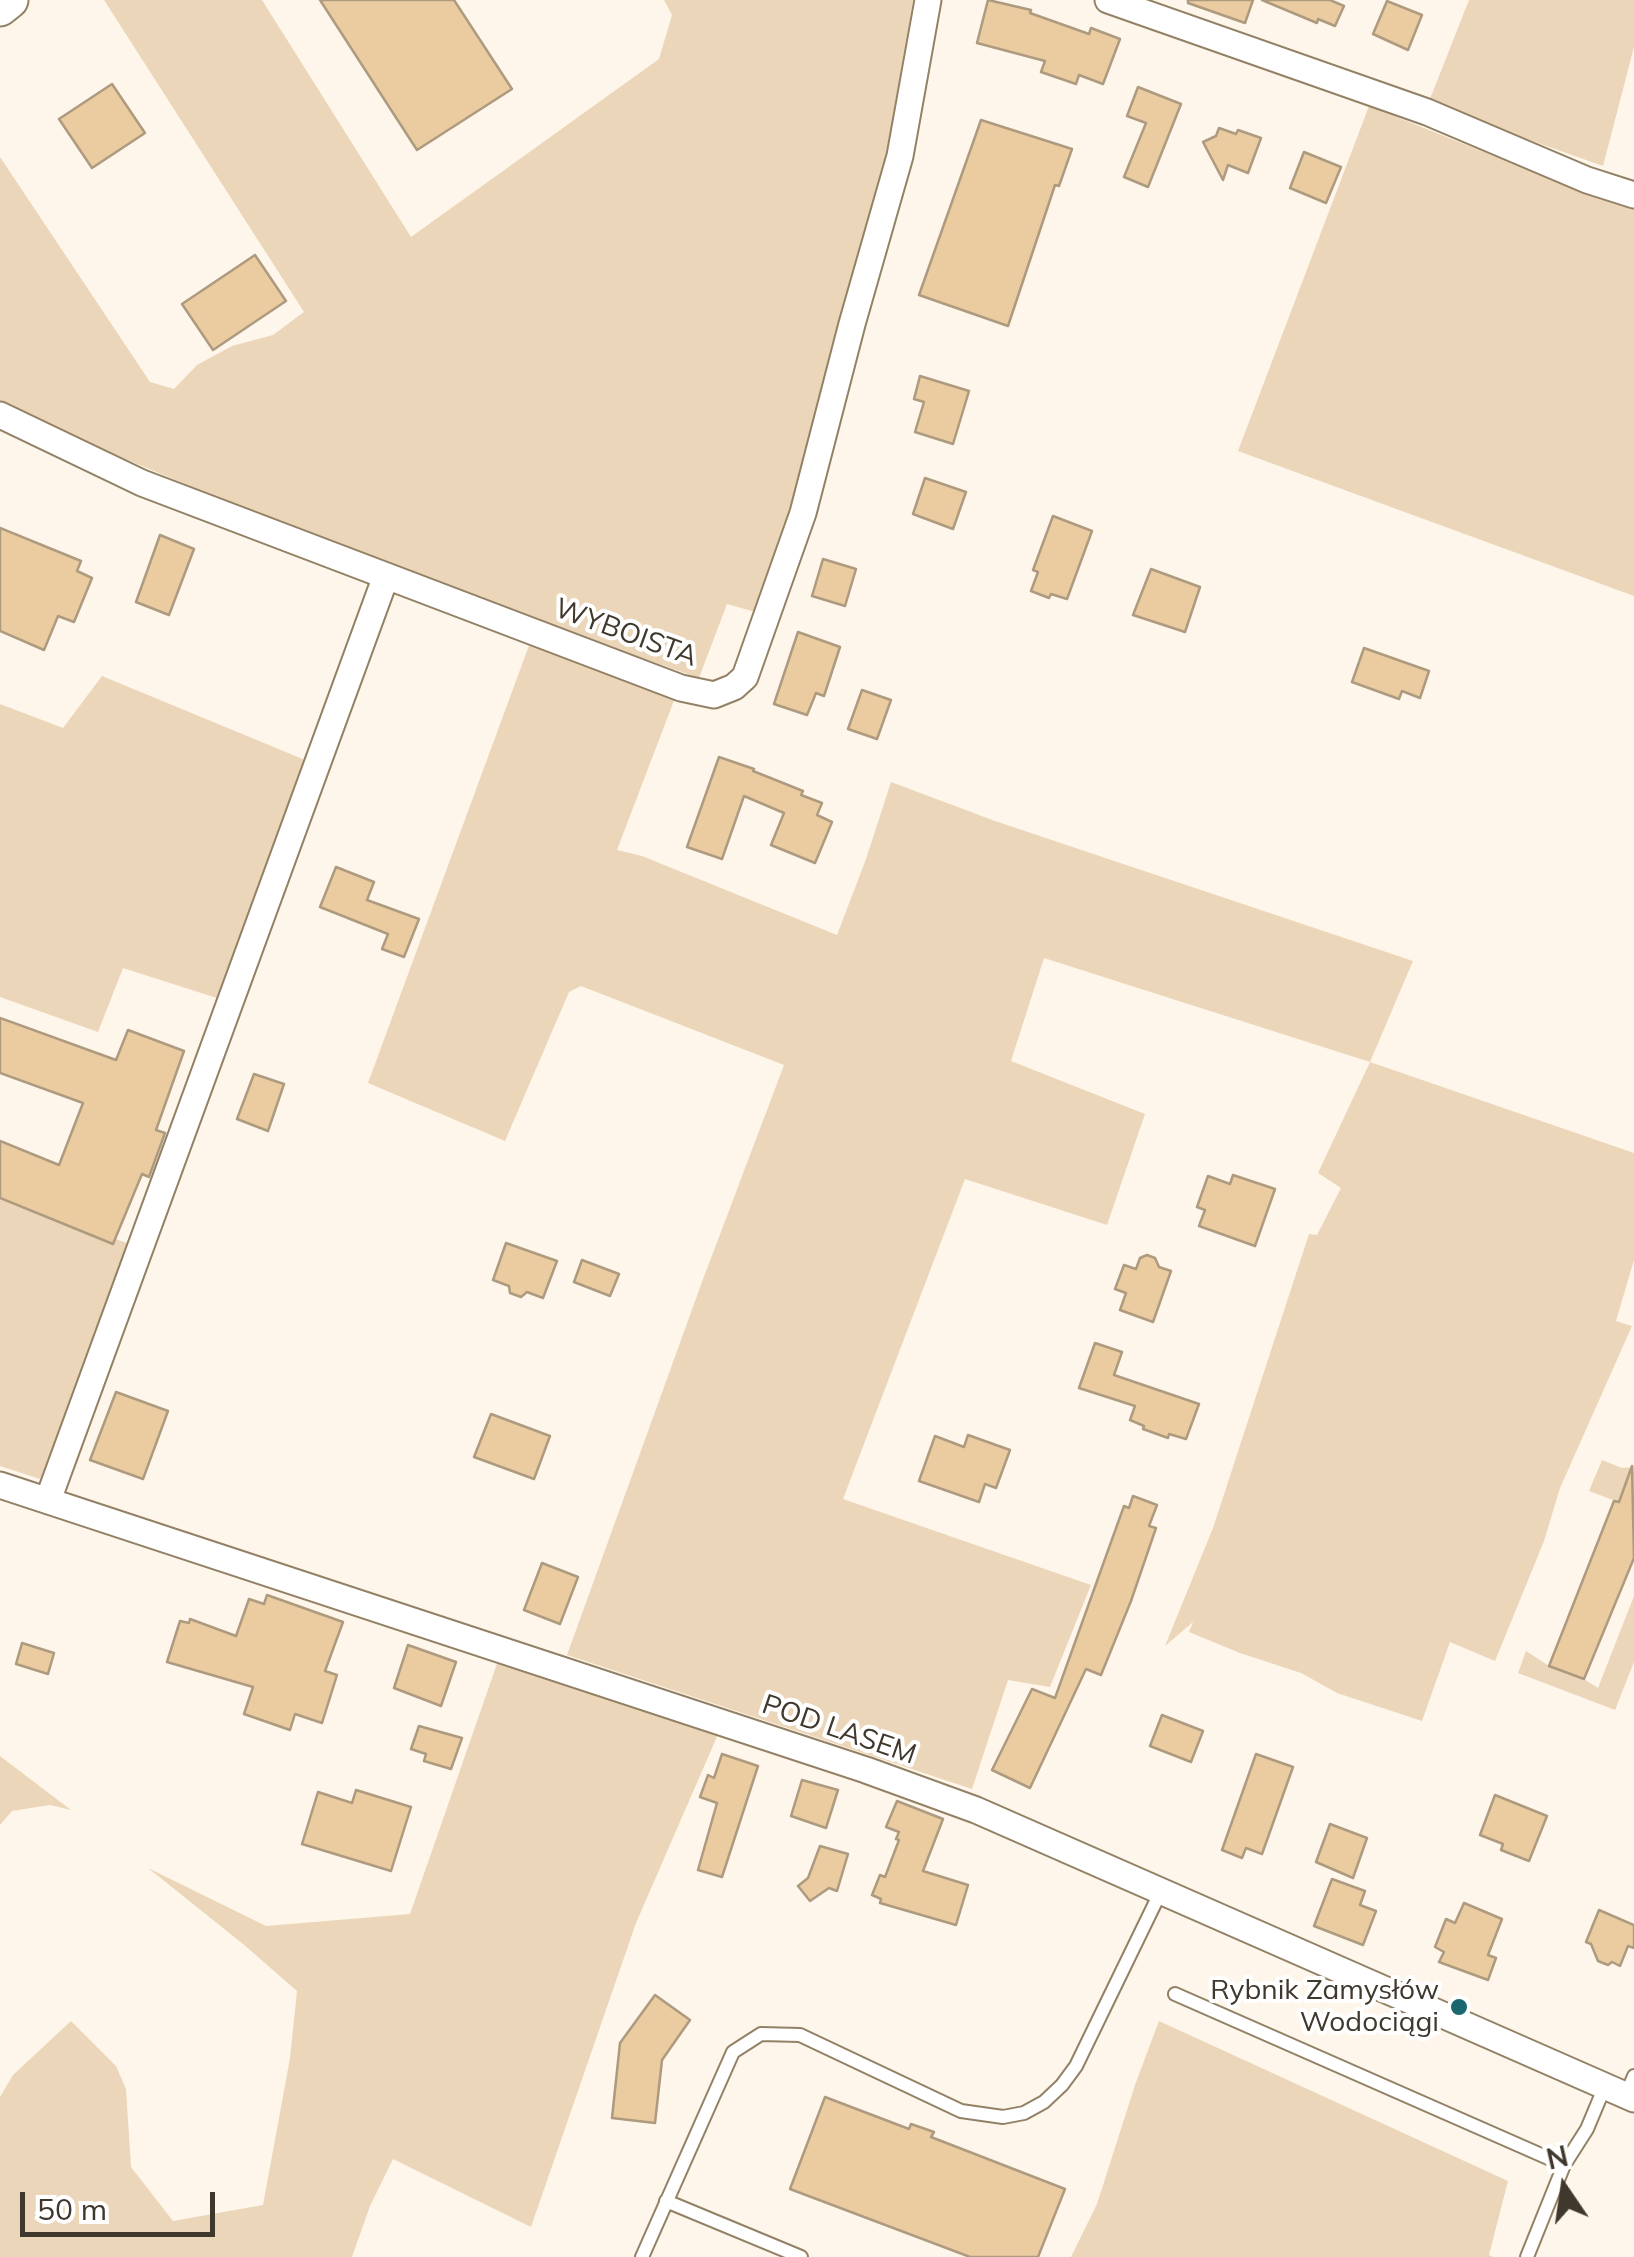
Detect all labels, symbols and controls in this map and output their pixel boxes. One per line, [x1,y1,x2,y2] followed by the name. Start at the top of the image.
[550,592,702,674] street label: WYBOISTA
[757,1688,921,1772] street label: POD LASEM
[1210,1974,1439,2040] place label: Rybnik Zamysłów Wodociągi
[1448,1996,1470,2018] marker: Rybnik Zamysłów Wodociągi
[1514,2137,1614,2237] north arrow
[1543,2138,1571,2177] text: N
[25,2172,220,2234] scale bar
[37,2190,107,2228] text: 50 m

